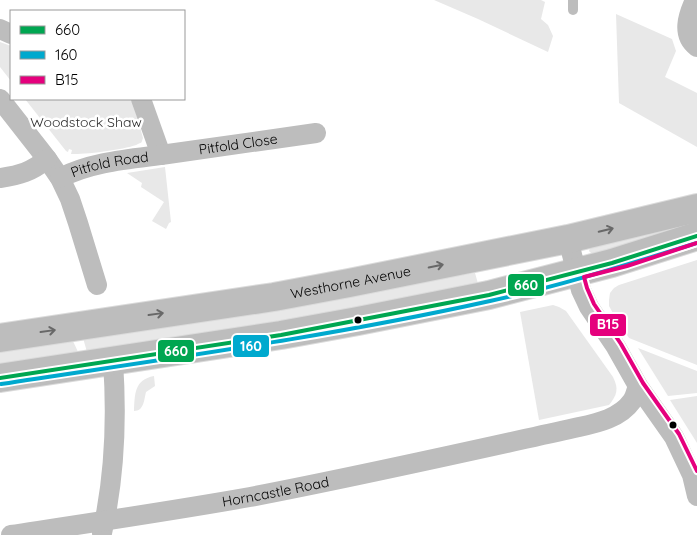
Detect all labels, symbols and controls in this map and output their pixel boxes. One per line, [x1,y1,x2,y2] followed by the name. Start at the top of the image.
[10,10,185,100] legend
[55,20,80,39] text: 660
[55,45,78,64] text: 160
[55,70,79,89] text: B15
[30,113,142,131] park label: Woodstock Shaw
[198,130,279,159] street label: Pitfold Close
[68,148,150,181] street label: Pitfold Road
[597,225,613,234] one-way arrow
[428,260,444,270] one-way arrow
[289,262,412,303] street label: Westhorne Avenue
[507,273,545,297] line badge: 660
[514,276,538,294] text: 660
[147,309,163,319] one-way arrow
[589,313,627,337] line badge: B15
[353,315,363,325] unlabelled marker
[597,315,619,333] text: B15
[40,326,56,336] one-way arrow
[232,334,270,358] line badge: 160
[240,337,262,355] text: 160
[157,339,195,363] line badge: 660
[164,342,188,360] text: 660
[668,420,678,430] unlabelled marker
[221,473,331,511] street label: Horncastle Road

